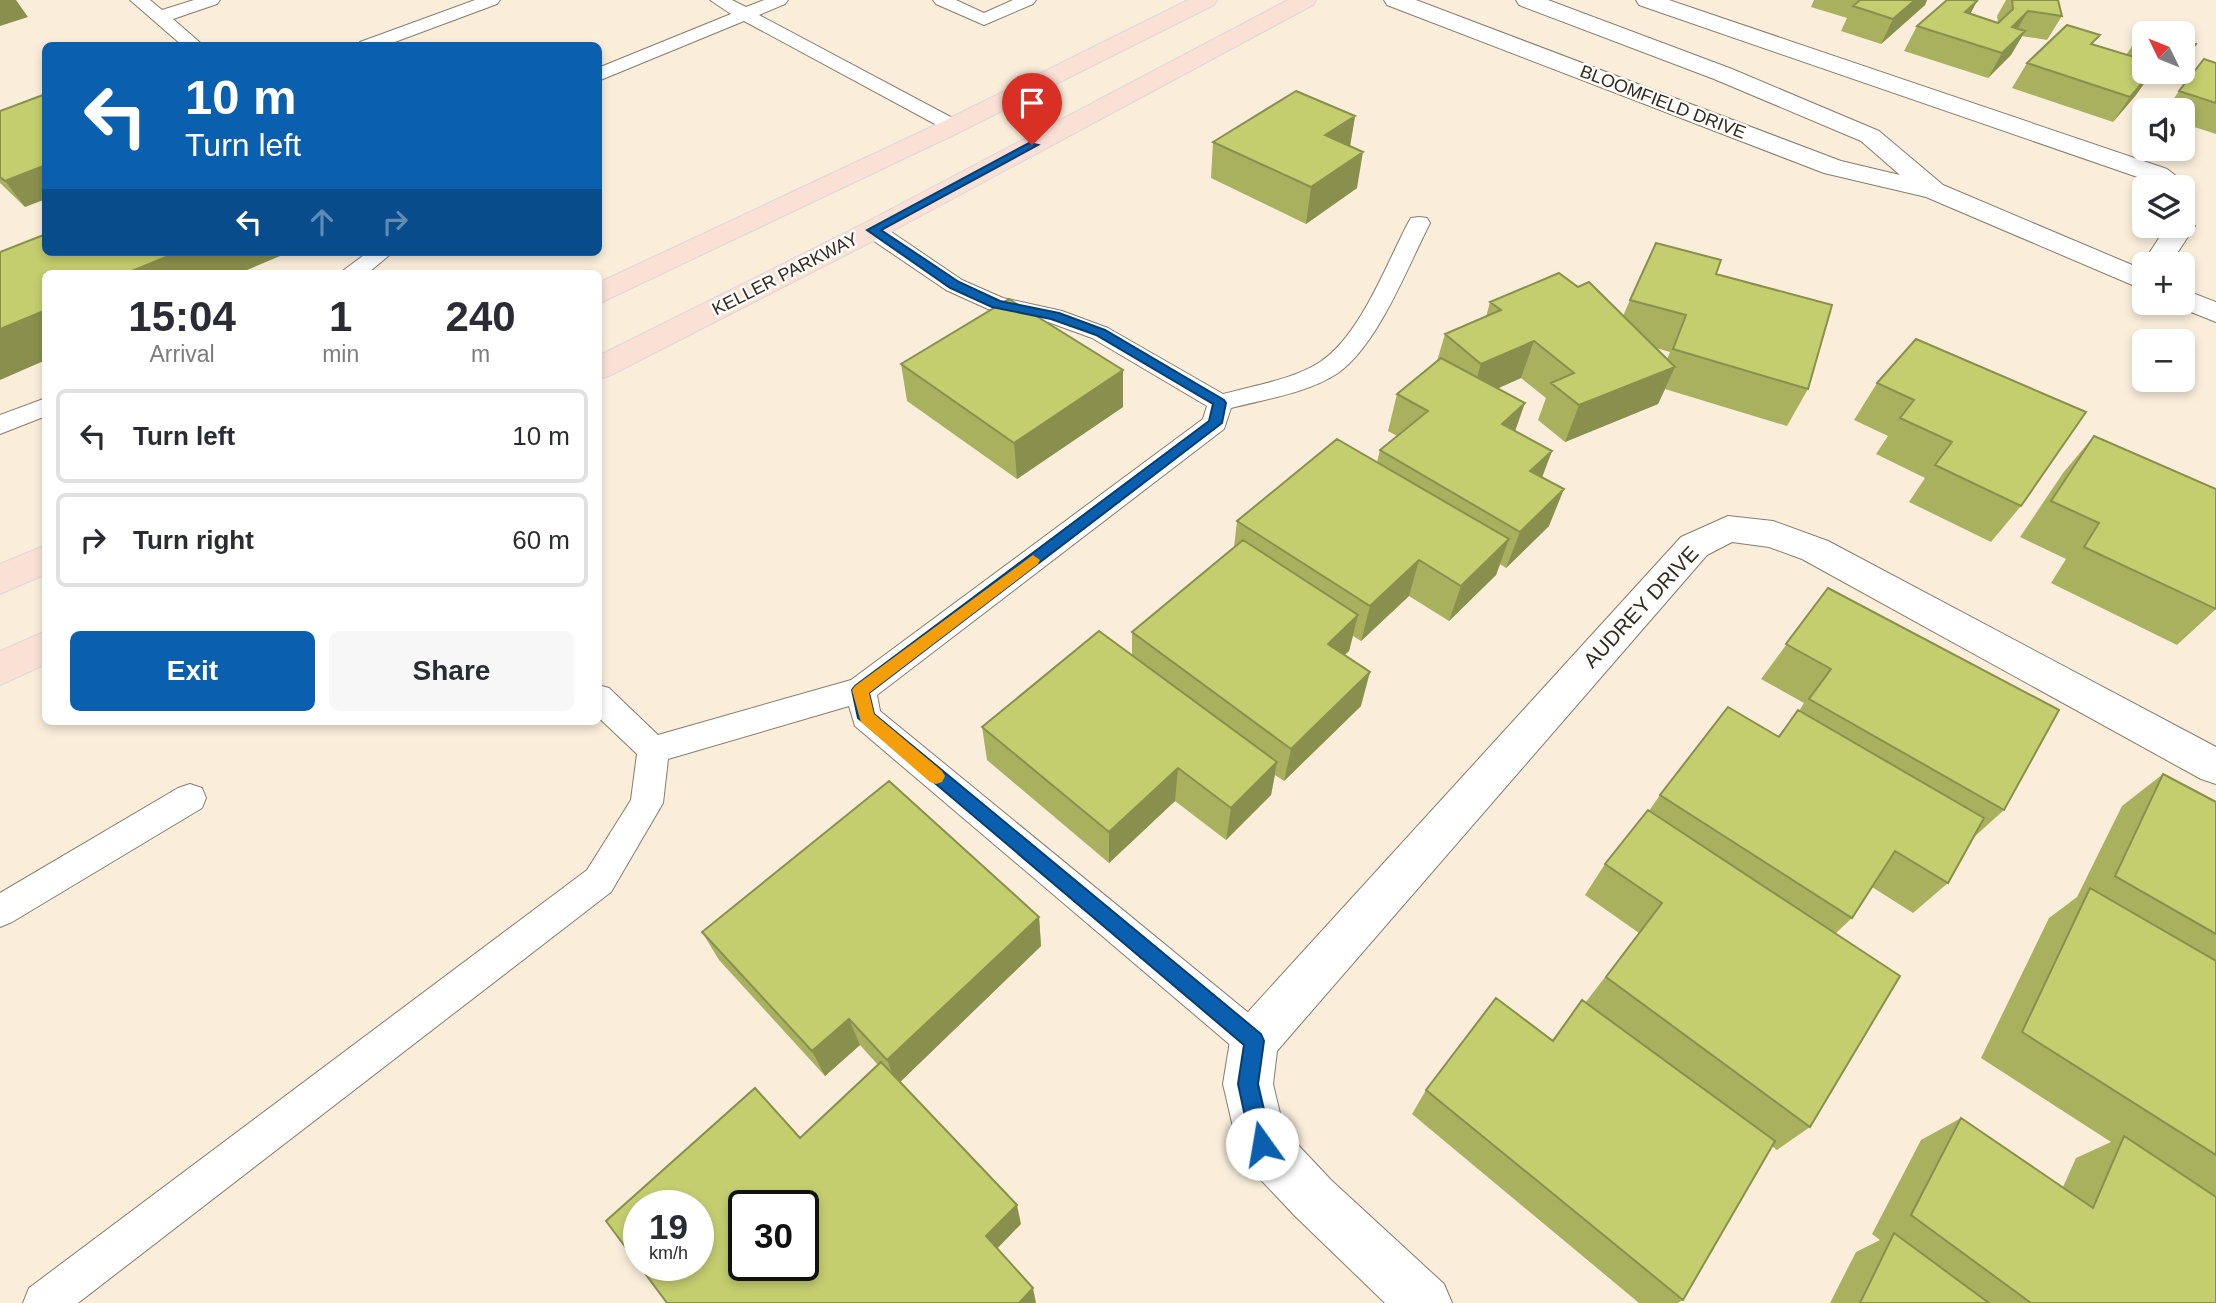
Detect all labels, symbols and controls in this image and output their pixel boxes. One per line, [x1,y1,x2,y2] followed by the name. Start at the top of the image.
[2132,21,2194,84] north arrow
[2132,21,2195,392] map controls
[1577,61,1749,143] street label: BLOOMFIELD DRIVE
[70,70,161,161] icon: left
[185,70,297,124] text: 10 m
[1002,73,1062,145] pin
[1013,84,1051,122] icon: arrive
[2132,98,2195,161] button: sound
[185,127,301,163] text: Turn left
[2132,175,2195,238] button: layers
[230,203,268,241] icon: left
[303,203,341,241] icon: ahead
[376,203,414,241] icon: right
[709,229,861,319] street label: KELLER PARKWAY
[2132,252,2195,315] button: +
[128,293,236,340] text: 15:04
[329,293,352,340] text: 1
[446,293,516,340] text: 240
[2132,329,2195,392] button: −
[149,341,215,367] text: Arrival
[322,341,359,367] text: min
[471,341,490,367] text: m
[74,417,112,455] icon: left
[133,421,235,451] text: Turn left
[512,421,570,451] text: 10 m
[74,521,112,559] icon: right
[133,525,254,555] text: Turn right
[512,525,570,555] text: 60 m
[1579,541,1703,672] street label: AUDREY DRIVE
[70,631,315,711] button: Exit
[329,631,574,711] button: Share
[1225,1107,1299,1181] position arrow
[728,1190,819,1281] speed limit sign: 30
[649,1207,688,1246] text: 19
[649,1243,688,1263] text: km/h

